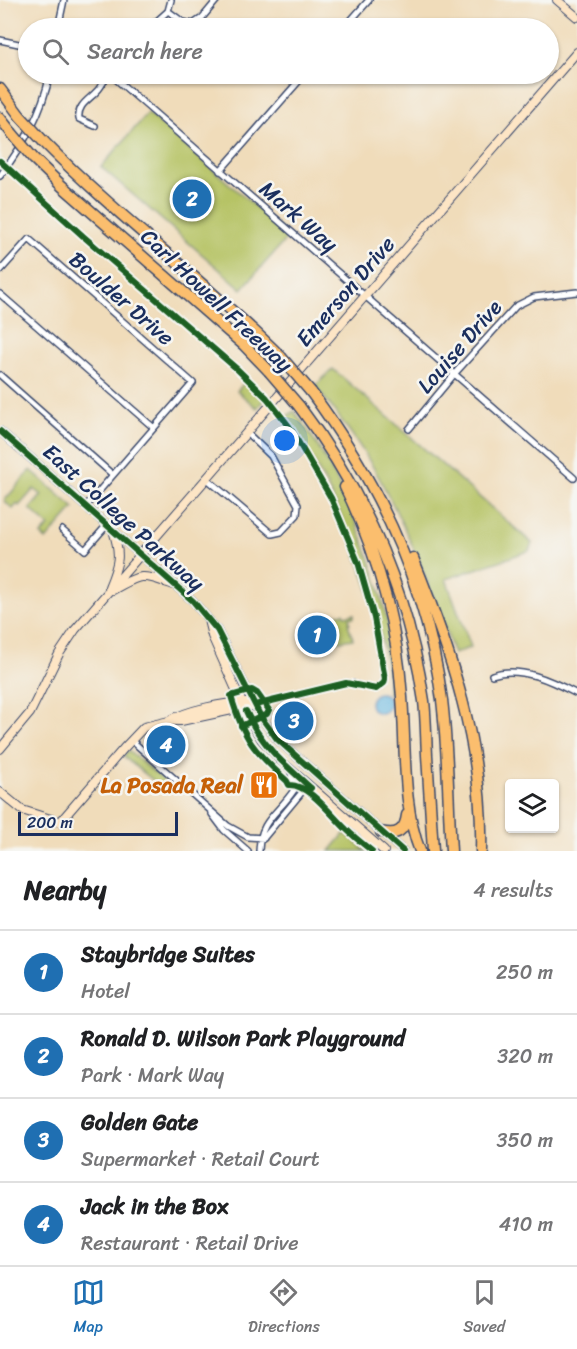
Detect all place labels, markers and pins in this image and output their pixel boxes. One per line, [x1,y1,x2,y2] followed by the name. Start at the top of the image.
[172,176,212,222] pin: 2
[298,612,336,658] pin: 1
[274,698,314,744] pin: 3
[146,722,186,768] pin: 4
[100,766,244,805] place label: La Posada Real
[248,769,280,801] restaurant icon: La Posada Real

